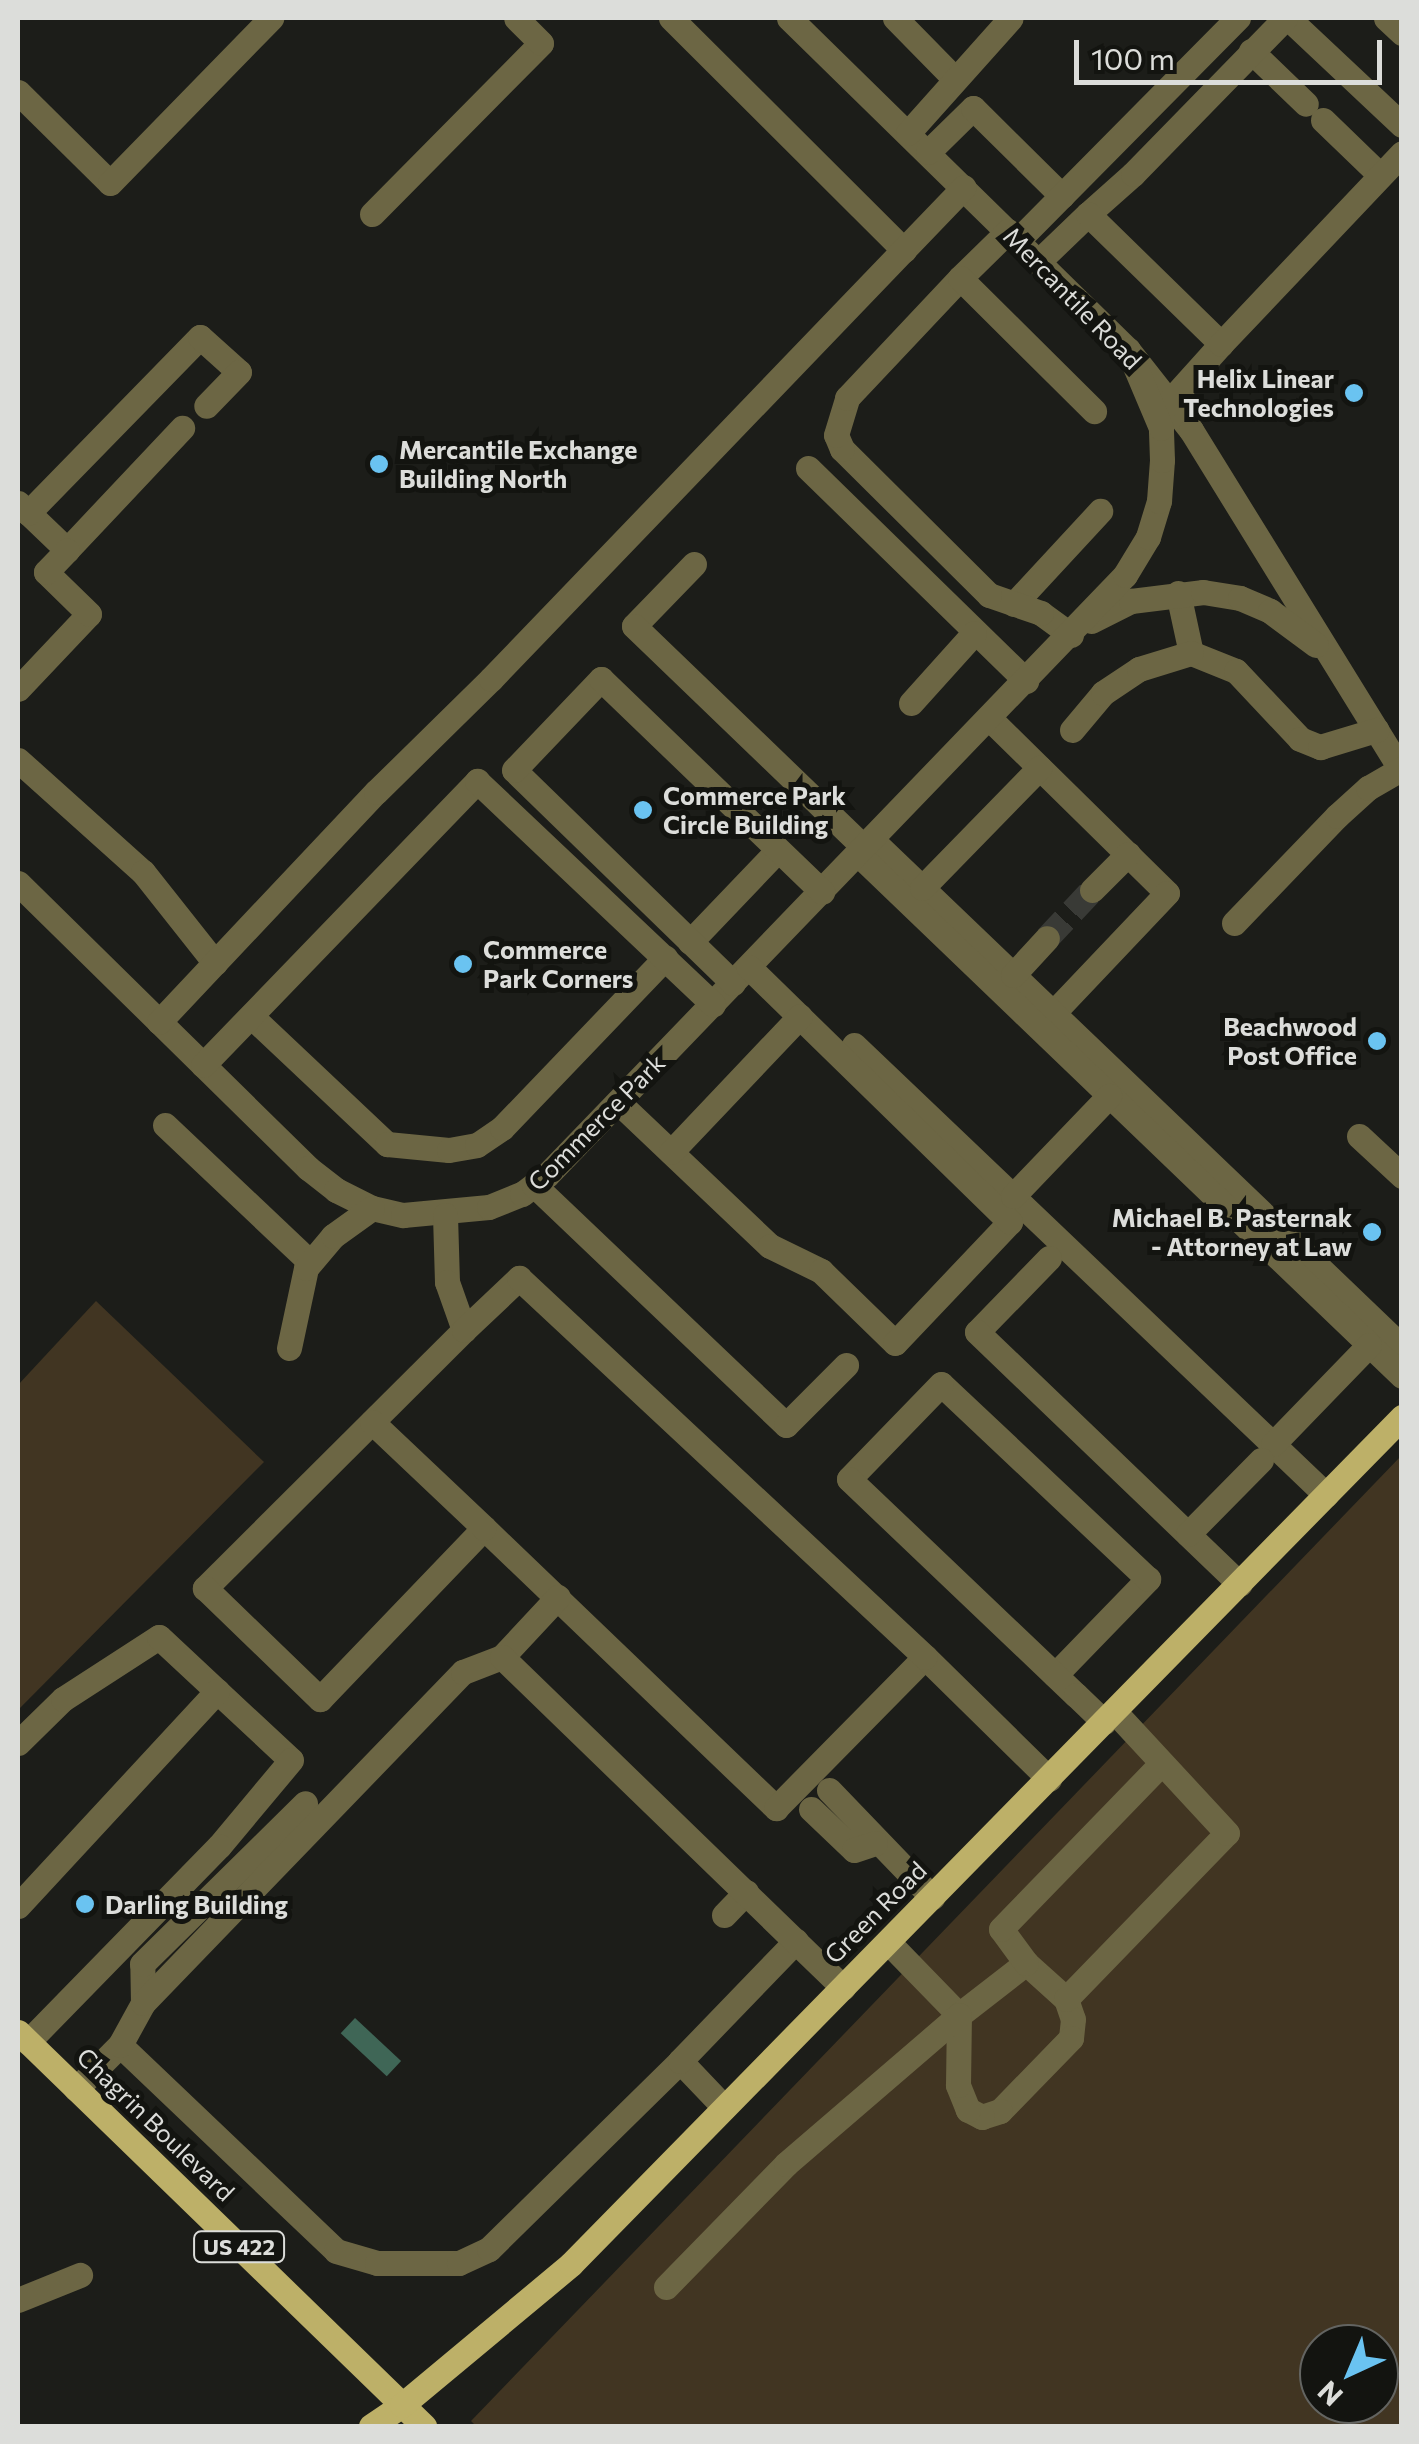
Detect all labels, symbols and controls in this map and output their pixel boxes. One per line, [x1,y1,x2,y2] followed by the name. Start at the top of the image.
[1079,20,1386,82] scale bar
[1091,39,1175,76] text: 100 m
[998,221,1148,375] street label: Mercantile Road
[1183,364,1334,423] place label: Helix Linear Technologies
[1343,382,1365,404] marker: Helix Linear Technologies
[399,435,637,494] place label: Mercantile Exchange Building North
[368,453,390,475] marker: Mercantile Exchange Building North
[663,781,846,840] place label: Commerce Park Circle Building
[632,799,654,821] marker: Commerce Park Circle Building
[483,935,633,994] place label: Commerce Park Corners
[452,953,474,975] marker: Commerce Park Corners
[1223,1012,1357,1071] place label: Beachwood Post Office
[1366,1030,1388,1052] marker: Beachwood Post Office
[521,1047,671,1197] street label: Commerce Park
[1112,1203,1352,1262] place label: Michael B. Pasternak - Attorney at Law
[1361,1221,1383,1243] marker: Michael B. Pasternak - Attorney at Law
[818,1855,932,1969] street label: Green Road
[105,1889,288,1919] place label: Darling Building
[74,1893,96,1915] marker: Darling Building
[71,2041,241,2207] street label: Chagrin Boulevard
[192,2230,286,2264] road number: US 422
[1299,2324,1399,2424] north arrow
[1310,2375,1349,2414] text: N

